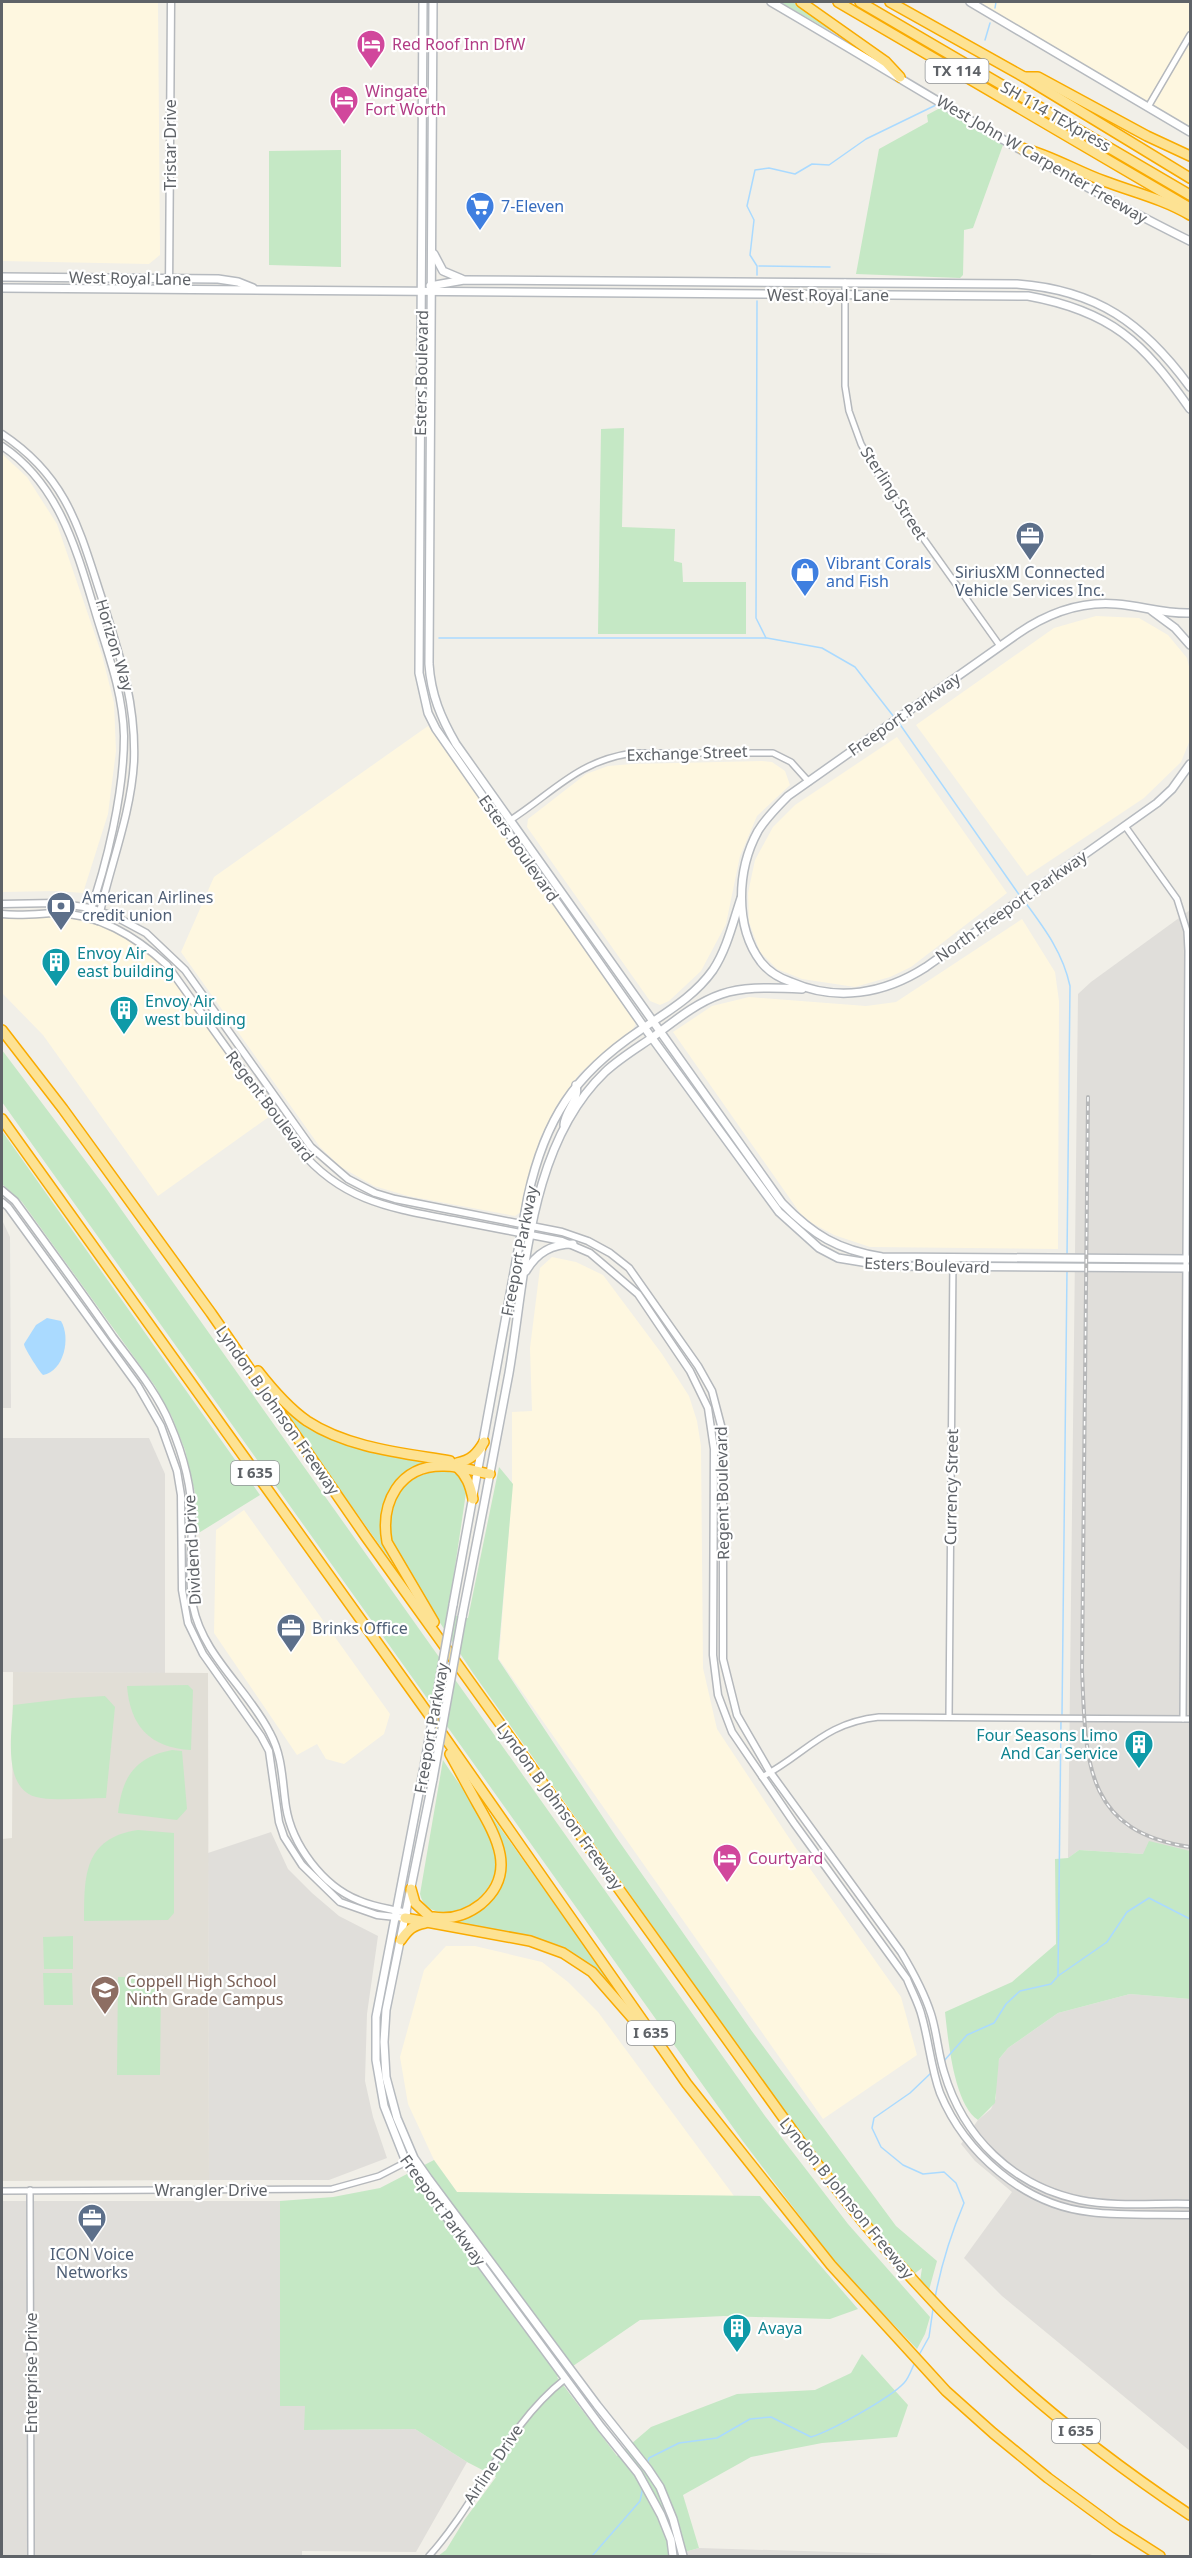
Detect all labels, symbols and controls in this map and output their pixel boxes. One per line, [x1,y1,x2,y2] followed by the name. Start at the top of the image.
[355,28,387,70] hotel icon: Red Roof Inn DfW
[392,33,525,55] place label: Red Roof Inn DfW
[926,59,988,83] road number: TX 114
[997,75,1115,157] street label: SH 114 TEXpress
[365,80,446,120] place label: Wingate Fort Worth
[328,84,360,126] hotel icon: Wingate Fort Worth
[932,89,1152,229] street label: West John W Carpenter Freeway
[159,99,181,191] street label: Tristar Drive
[464,190,496,232] supermarket icon: 7-Eleven
[501,195,564,217] place label: 7-Eleven
[69,266,191,290] street label: West Royal Lane
[767,284,889,306] street label: West Royal Lane
[409,310,433,436] street label: Esters Boulevard
[856,442,932,544] street label: Sterling Street
[1014,520,1046,562] office icon: SiriusXM Connected Vehicle Services Inc.
[826,552,932,592] place label: Vibrant Corals and Fish
[789,556,821,598] shop icon: Vibrant Corals and Fish
[955,561,1105,601] place label: SiriusXM Connected Vehicle Services Inc.
[91,596,140,695] street label: Horizon Way
[844,667,965,761] street label: Freeport Parkway
[626,740,748,766] street label: Exchange Street
[474,790,564,906] street label: Esters Boulevard
[931,845,1092,967] street label: North Freeport Parkway
[82,886,213,926] place label: American Airlines credit union
[45,890,77,932] bank icon: American Airlines credit union
[77,942,174,982] place label: Envoy Air east building
[40,946,72,988] building icon: Envoy Air east building
[145,990,246,1030] place label: Envoy Air west building
[108,994,140,1036] building icon: Envoy Air west building
[221,1046,319,1166] street label: Regent Boulevard
[496,1183,543,1318] street label: Freeport Parkway
[864,1252,990,1278] street label: Esters Boulevard
[211,1321,345,1500] street label: Lyndon B Johnson Freeway
[710,1426,734,1560] street label: Regent Boulevard
[939,1428,963,1545] street label: Currency Street
[231,1461,279,1485] road number: I 635
[178,1494,206,1606] street label: Dividend Drive
[275,1612,307,1654] office icon: Brinks Office
[312,1617,408,1639] place label: Brinks Office
[409,1660,453,1795] street label: Freeport Parkway
[492,1718,629,1895] street label: Lyndon B Johnson Freeway
[976,1724,1118,1764] place label: Four Seasons Limo And Car Service
[1123,1728,1155,1770] building icon: Four Seasons Limo And Car Service
[711,1842,743,1884] hotel icon: Courtyard
[748,1847,823,1869] place label: Courtyard
[126,1970,283,2010] place label: Coppell High School Ninth Grade Campus
[89,1974,121,2016] school or university icon: Coppell High School Ninth Grade Campus
[627,2021,675,2045] road number: I 635
[775,2113,920,2284] street label: Lyndon B Johnson Freeway
[395,2150,491,2271] street label: Freeport Parkway
[154,2179,268,2201] street label: Wrangler Drive
[76,2202,108,2244] office icon: ICON Voice Networks
[50,2243,134,2283] place label: ICON Voice Networks
[20,2312,42,2434] street label: Enterprise Drive
[721,2312,753,2354] building icon: Avaya
[758,2317,802,2339] place label: Avaya
[1052,2419,1100,2443] road number: I 635
[458,2420,528,2508] street label: Airline Drive

